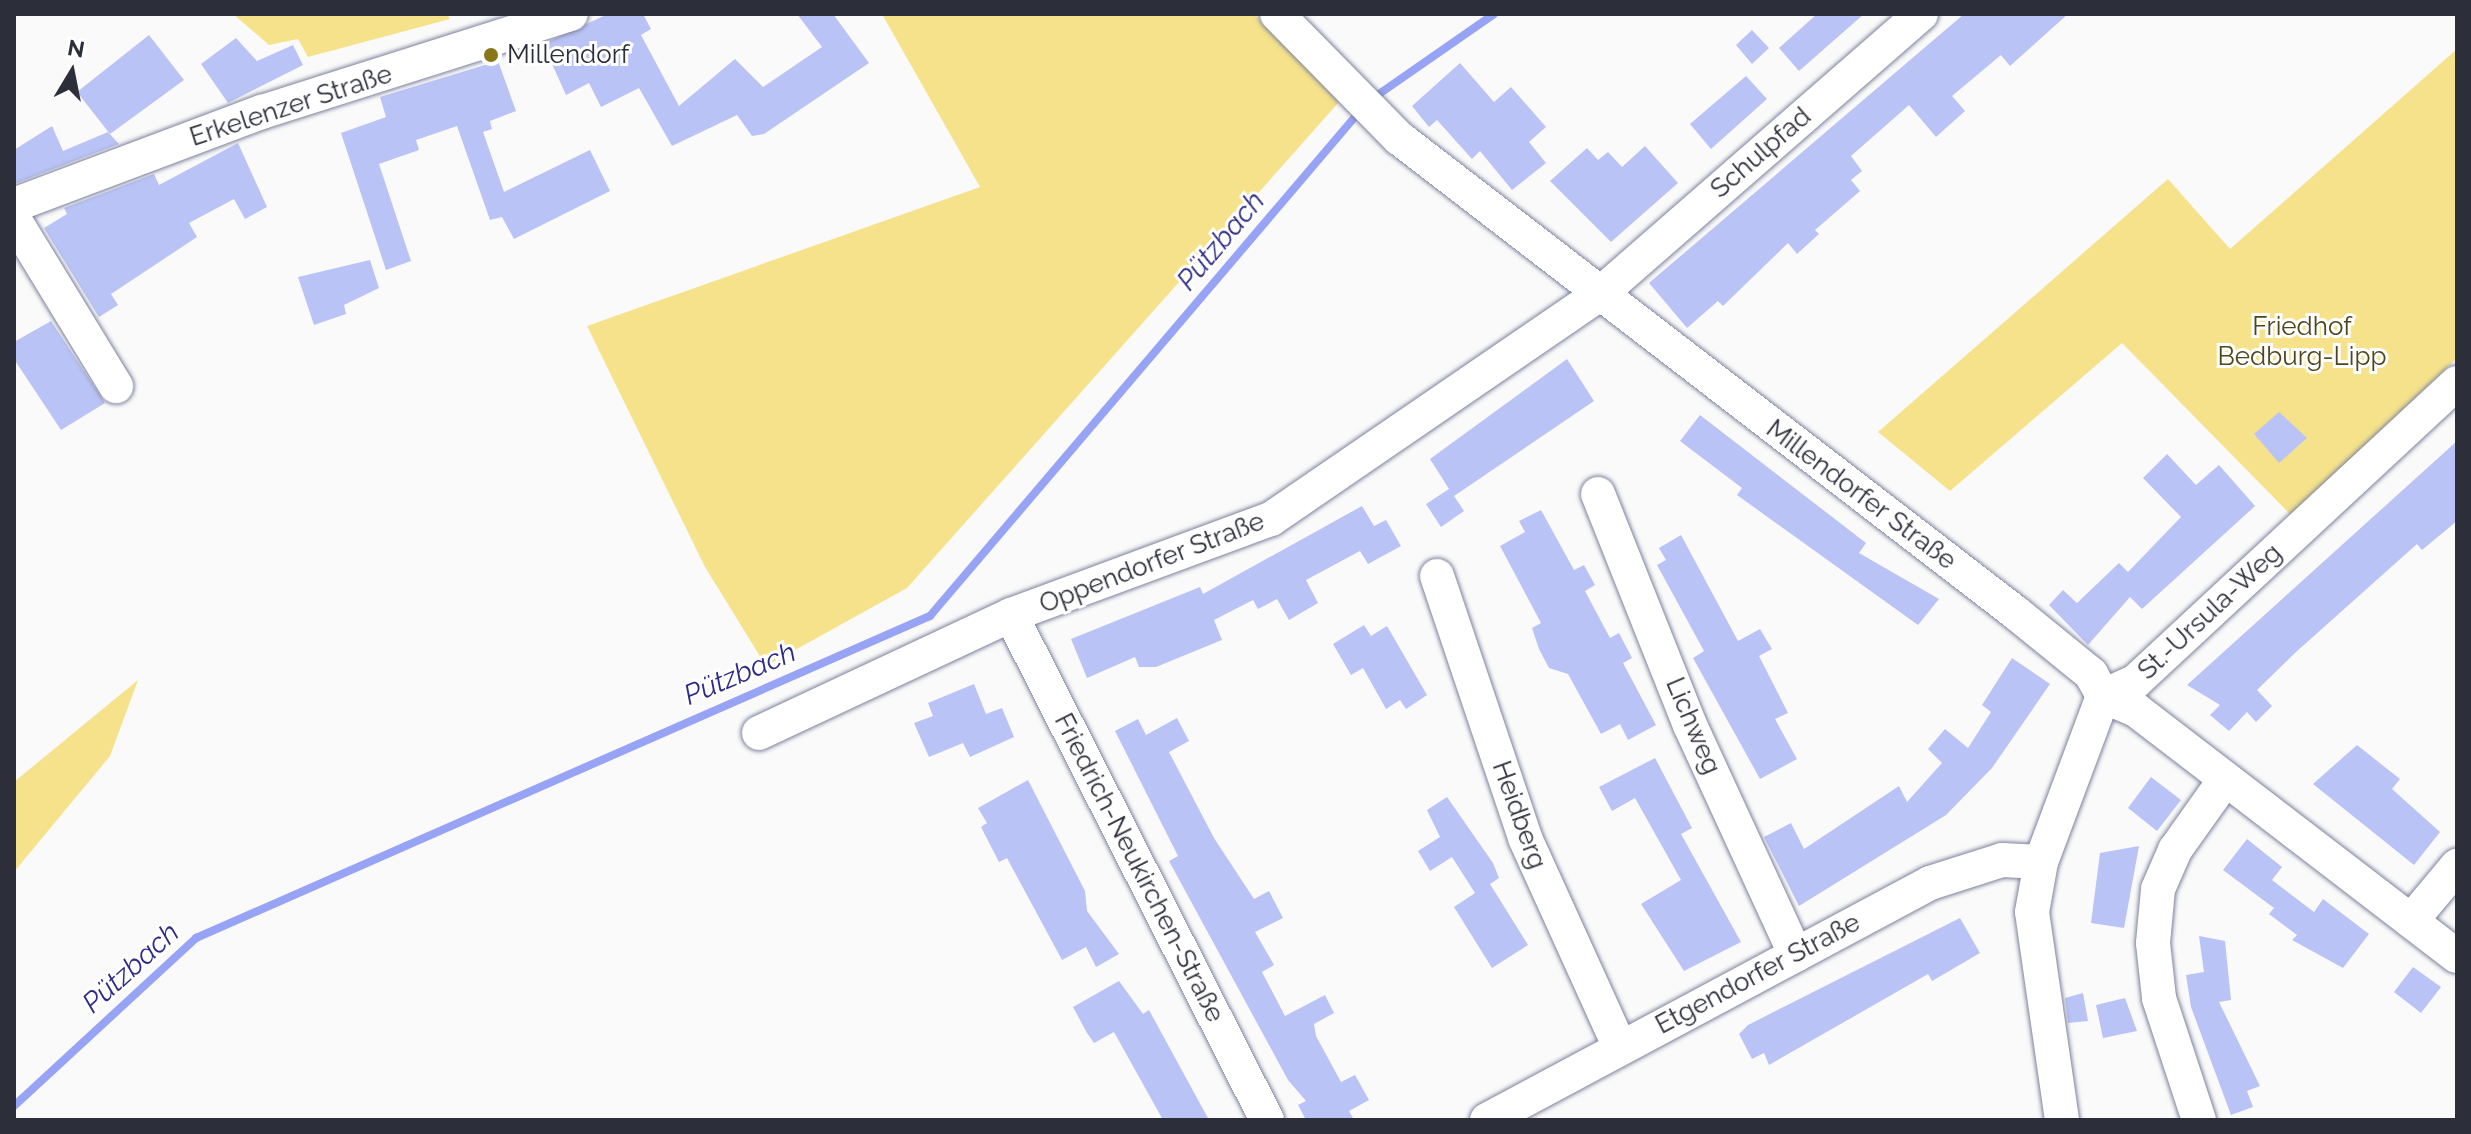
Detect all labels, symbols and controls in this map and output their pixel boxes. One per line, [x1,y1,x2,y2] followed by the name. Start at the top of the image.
[32,32,112,112] north arrow
[66,34,87,63] text: N
[507,39,629,71] place label: Millendorf
[482,46,500,64] marker: Millendorf
[186,59,396,153] street label: Erkelenzer Straße
[1705,101,1817,205] street label: Schulpfad
[1170,185,1272,297] water label: Pützbach
[2218,311,2386,372] park label: Friedhof Bedburg-Lipp
[1760,413,1962,577] street label: Millendorfer Straße
[1035,506,1269,620] street label: Oppendorfer Straße
[2132,538,2288,686] street label: St.-Ursula-Weg
[679,635,801,713] water label: Pützbach
[1659,673,1727,779] street label: Lichweg
[1047,708,1231,1028] street label: Friedrich-Neukirchen-Straße
[1485,757,1553,873] street label: Heidberg
[1650,907,1866,1041] street label: Etgendorfer Straße
[76,916,186,1020] water label: Pützbach

